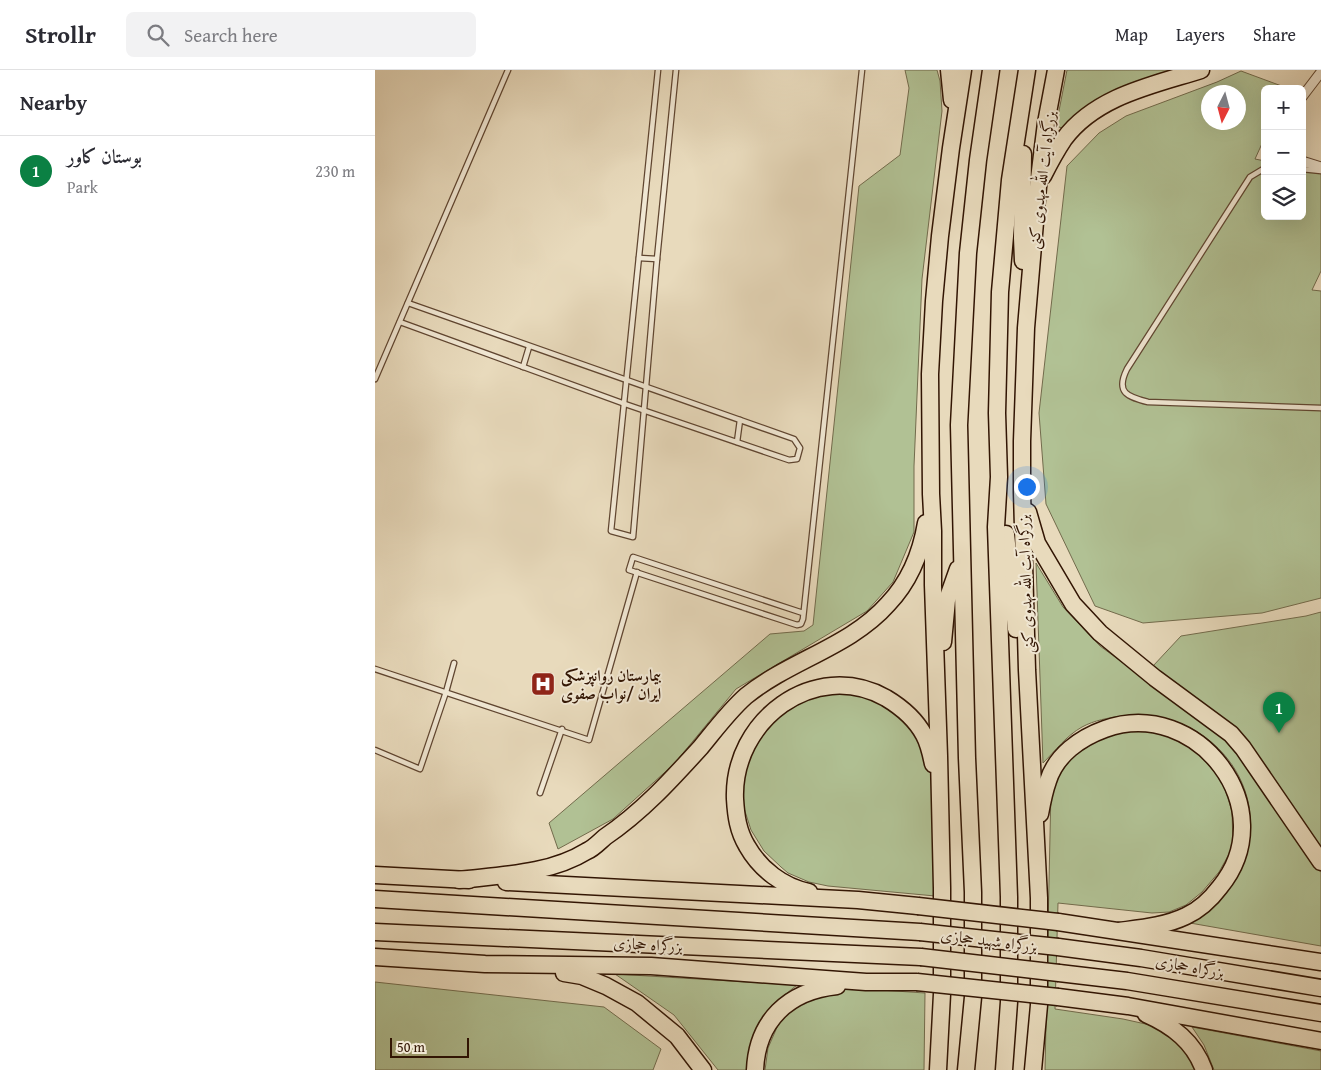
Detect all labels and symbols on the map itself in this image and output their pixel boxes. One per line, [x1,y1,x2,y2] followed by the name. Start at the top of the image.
[1201,85,1246,130] north arrow
[1021,109,1061,250] street label: بزرگراه آیت الله مهدوی کنی
[1014,474,1040,500] your location
[1011,514,1039,654] street label: بزرگراه آیت الله مهدوی کنی
[561,663,662,705] place label: بیمارستان روانپزشکی ایران /نواب صفوی
[530,671,556,697] hospital icon: بیمارستان روانپزشکی ایران /نواب صفوی
[1263,692,1295,733] pin: 1
[939,922,1039,958] street label: بزرگراه شهید حجازی
[613,930,683,958] street label: بزرگراه حجازی
[1154,948,1226,984] street label: بزرگراه حجازی
[390,1035,469,1058] scale bar

